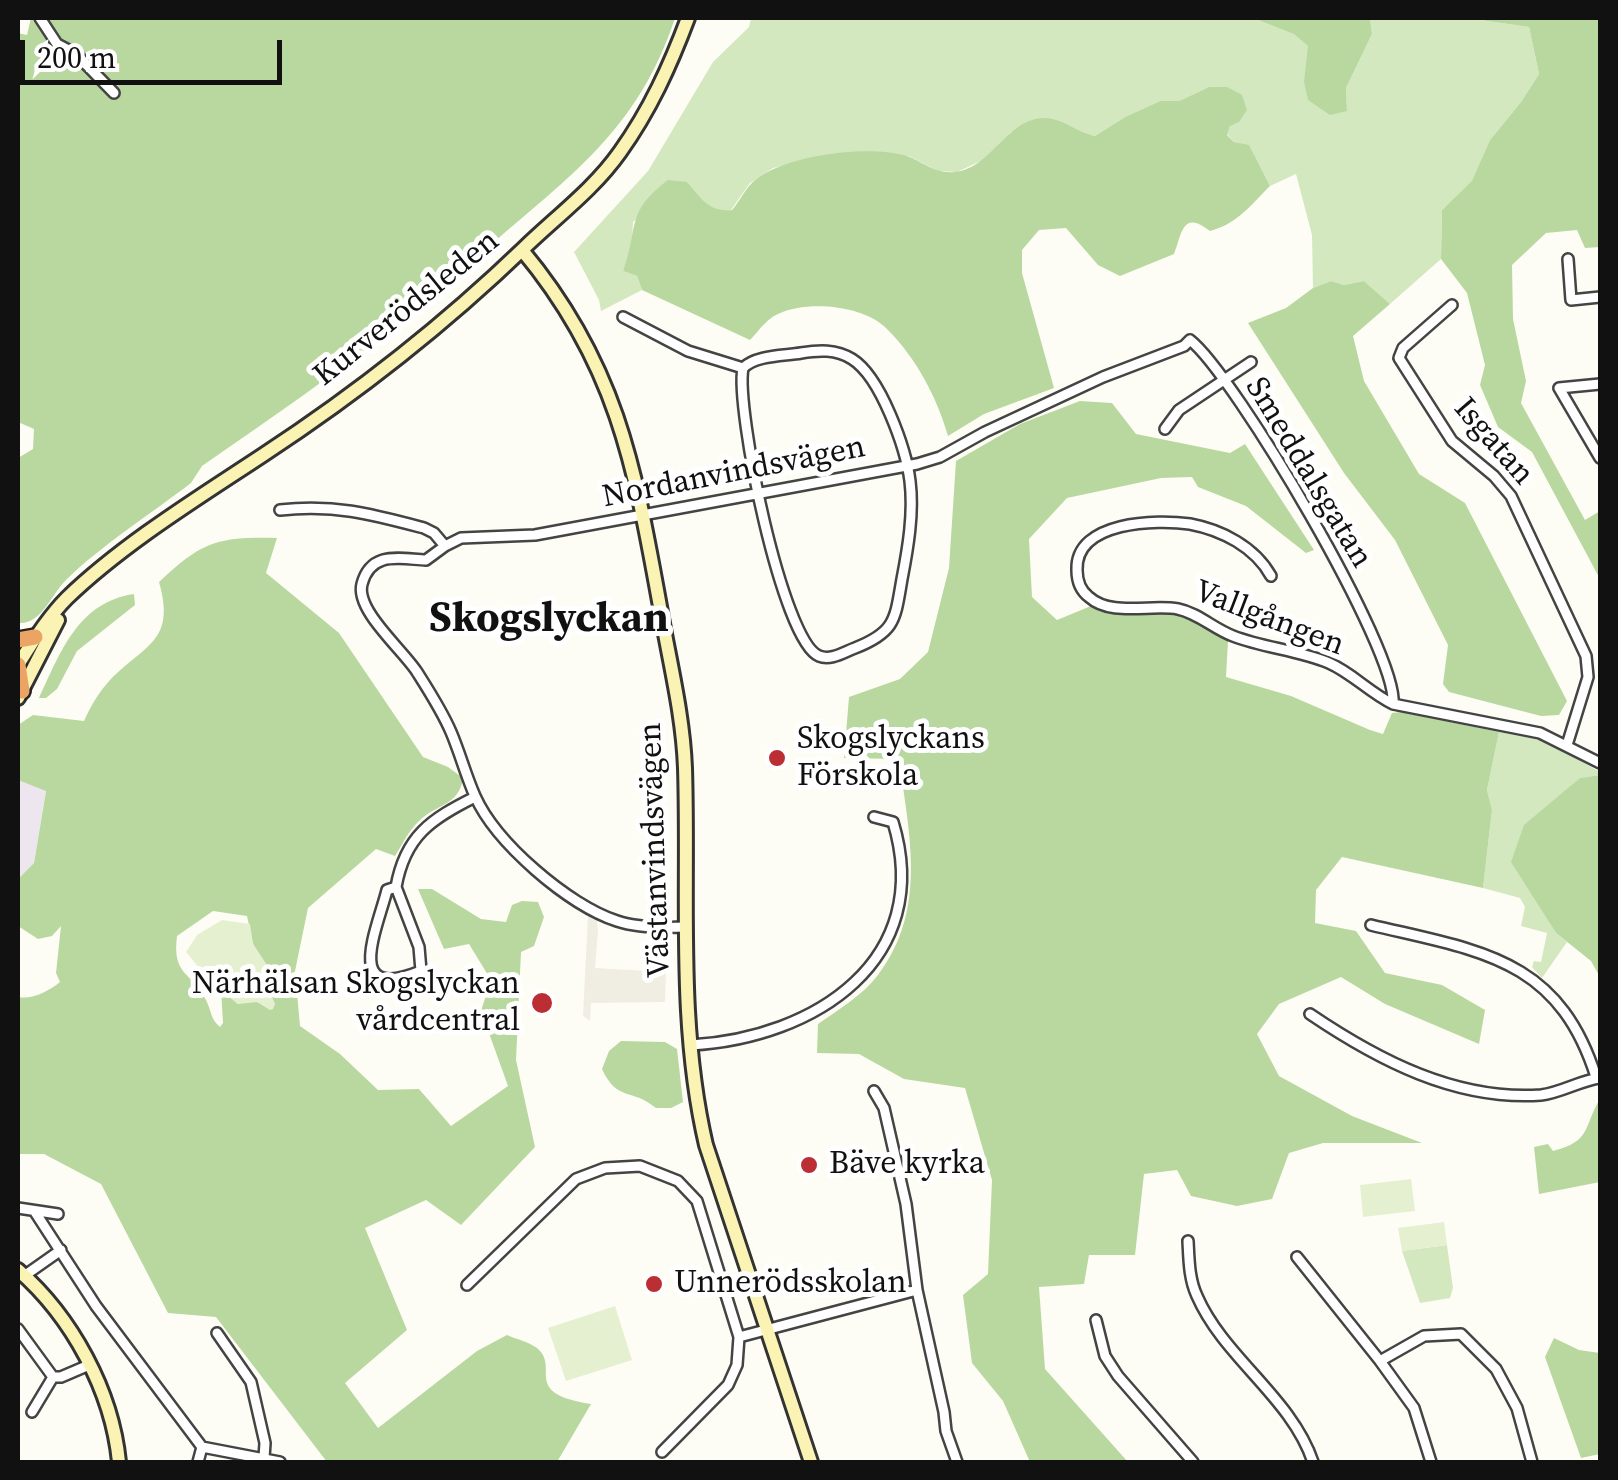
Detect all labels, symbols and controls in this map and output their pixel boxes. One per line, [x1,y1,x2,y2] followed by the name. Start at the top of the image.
[25,20,288,82] scale bar
[37,37,116,78] text: 200 m
[307,223,507,395] street label: Kurverödsleden
[1236,371,1380,575] street label: Smeddalsgatan
[1445,390,1541,494] street label: Isgatan
[599,429,869,517] street label: Nordanvindsvägen
[1189,573,1349,665] street label: Vallgången
[429,595,669,645] district label: Skogslyckan
[797,721,985,796] place label: Skogslyckans Förskola
[632,722,680,978] street label: Västanvindsvägen
[766,747,788,769] marker: Skogslyckans Förskola
[192,966,520,1041] place label: Närhälsan Skogslyckan vårdcentral
[529,990,555,1016] marker: Närhälsan Skogslyckan vårdcentral
[829,1146,985,1184] place label: Bäve kyrka
[798,1154,820,1176] marker: Bäve kyrka
[674,1265,907,1303] place label: Unnerödsskolan
[643,1273,665,1295] marker: Unnerödsskolan

